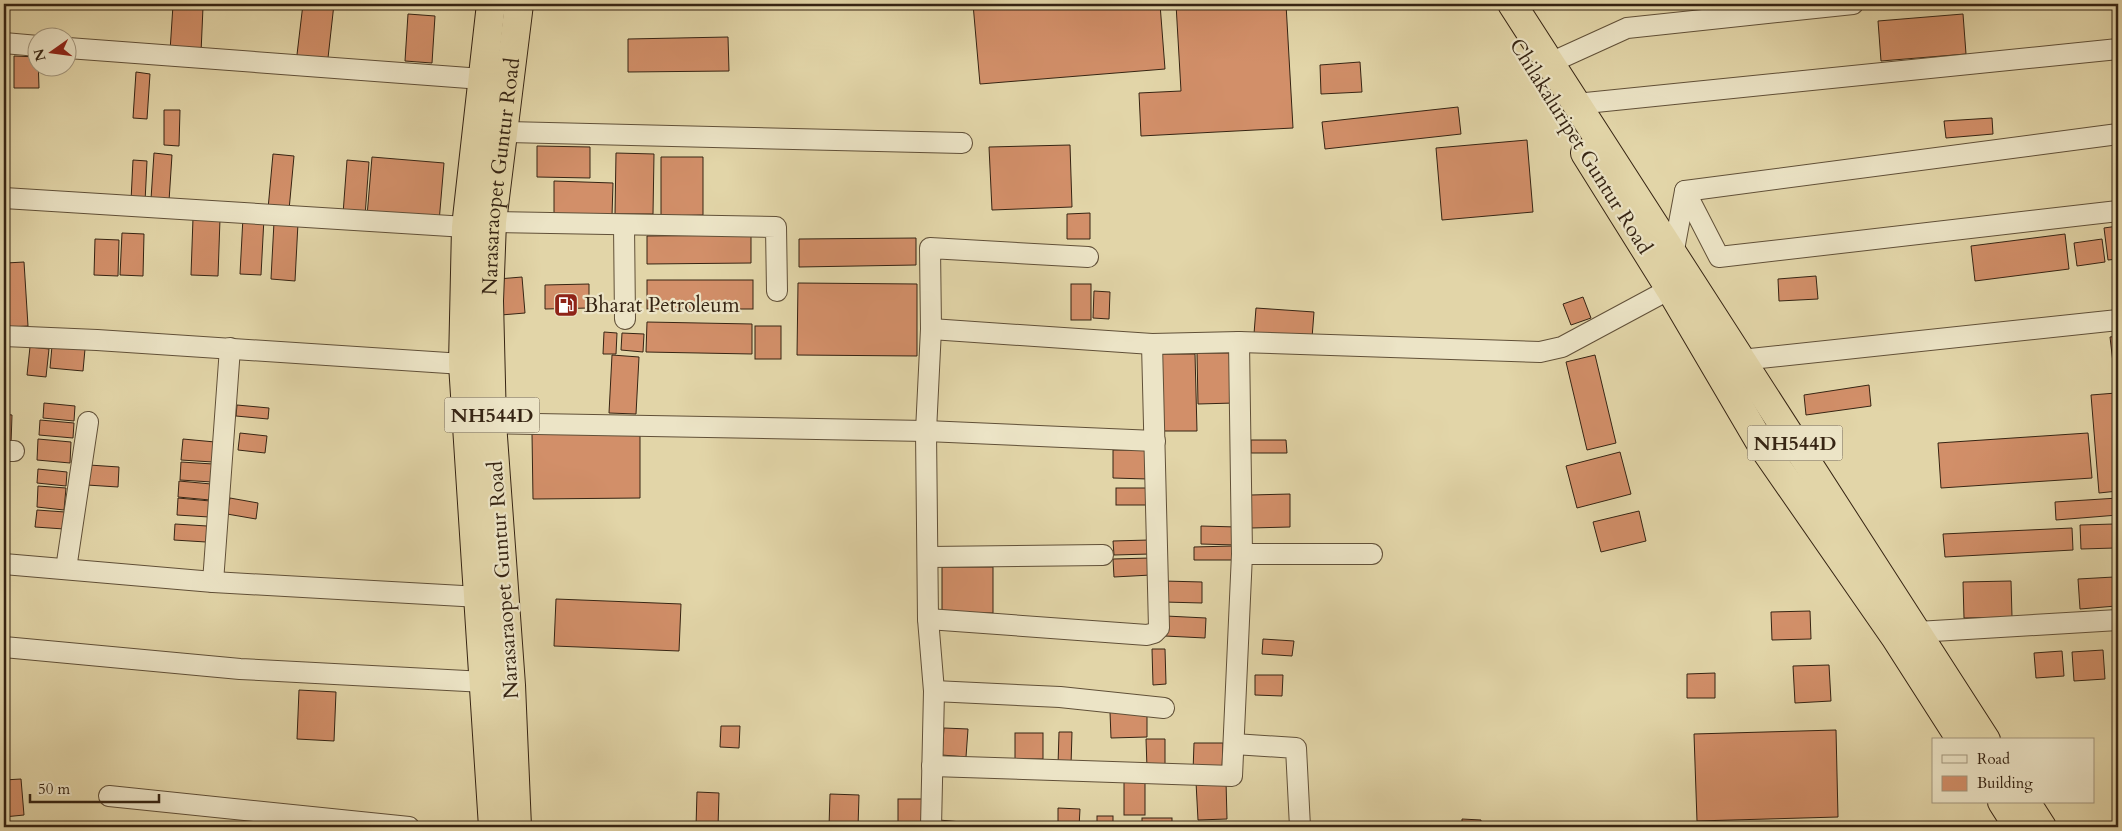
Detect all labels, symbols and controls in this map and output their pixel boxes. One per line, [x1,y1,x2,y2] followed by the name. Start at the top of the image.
[28,28,78,78] north arrow
[1502,33,1659,260] street label: Chilakaluripet Guntur Road
[29,47,51,63] text: N
[475,56,527,296] street label: Narasaraopet Guntur Road
[584,291,740,320] place label: Bharat Petroleum
[553,292,579,318] fuel station icon: Bharat Petroleum
[444,398,540,432] road number: NH544D
[1748,426,1842,460] road number: NH544D
[481,460,526,700] street label: Narasaraopet Guntur Road
[1932,738,2094,804] legend
[1977,749,2010,769] text: Road
[30,771,159,803] scale bar
[1977,773,2033,793] text: Building
[38,779,70,799] text: 50 m

